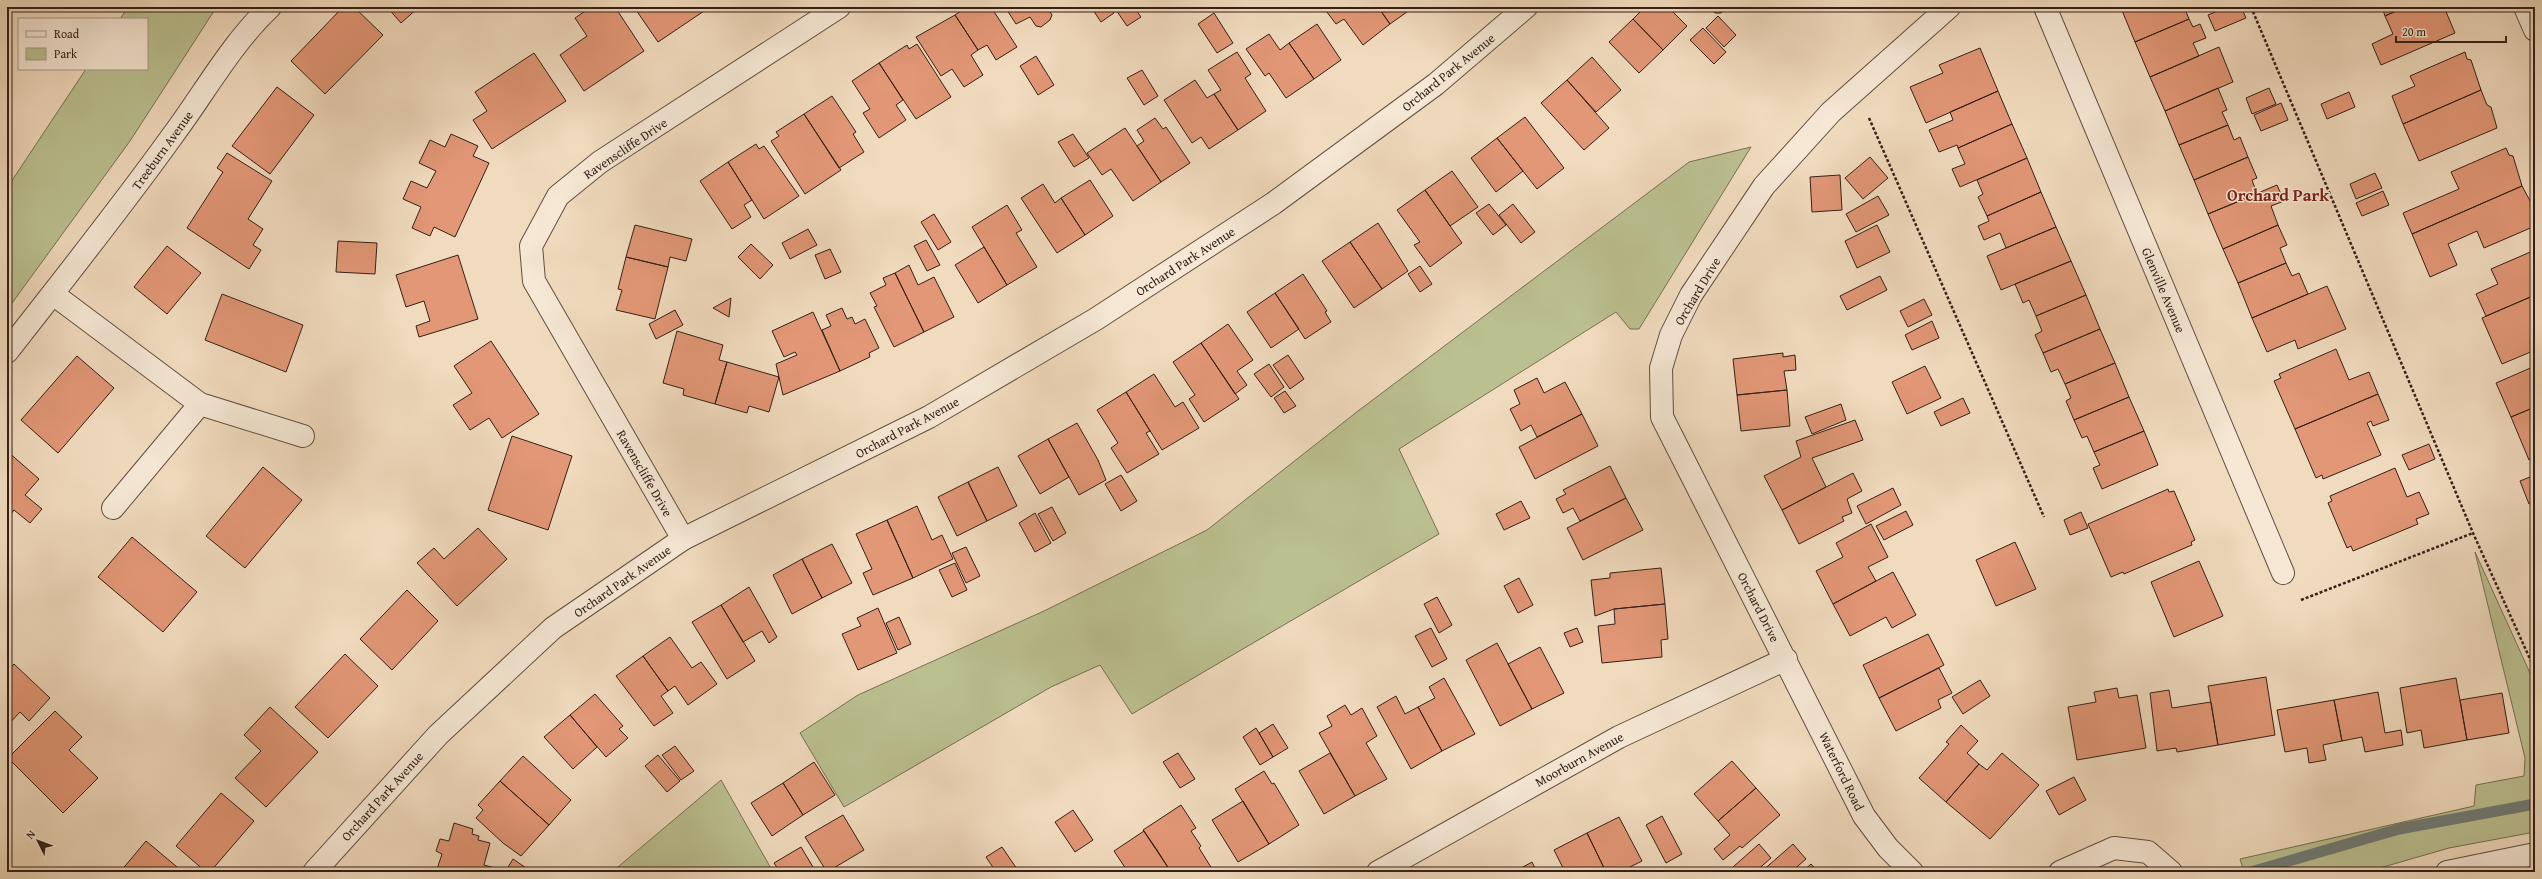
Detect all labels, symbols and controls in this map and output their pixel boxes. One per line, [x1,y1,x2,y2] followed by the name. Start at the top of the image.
[18,18,148,70] legend
[2396,18,2506,44] scale bar
[2402,23,2426,40] text: 20 m
[54,25,80,42] text: Road
[1398,29,1499,116] street label: Orchard Park Avenue
[54,45,78,62] text: Park
[127,107,198,194] street label: Treeburn Avenue
[580,113,671,184] street label: Ravenscliffe Drive
[2227,182,2329,207] district label: Orchard Park
[1132,222,1239,301] street label: Orchard Park Avenue
[2137,245,2190,336] street label: Glenville Avenue
[1670,254,1725,329] street label: Orchard Drive
[852,392,962,463] street label: Orchard Park Avenue
[612,426,677,520] street label: Ravenscliffe Drive
[570,541,675,622] street label: Orchard Park Avenue
[1733,569,1784,646] street label: Orchard Drive
[1532,727,1627,792] street label: Moorburn Avenue
[1814,729,1869,814] street label: Waterford Road
[337,747,428,845] street label: Orchard Park Avenue
[18,821,58,861] north arrow
[22,826,39,842] text: N

